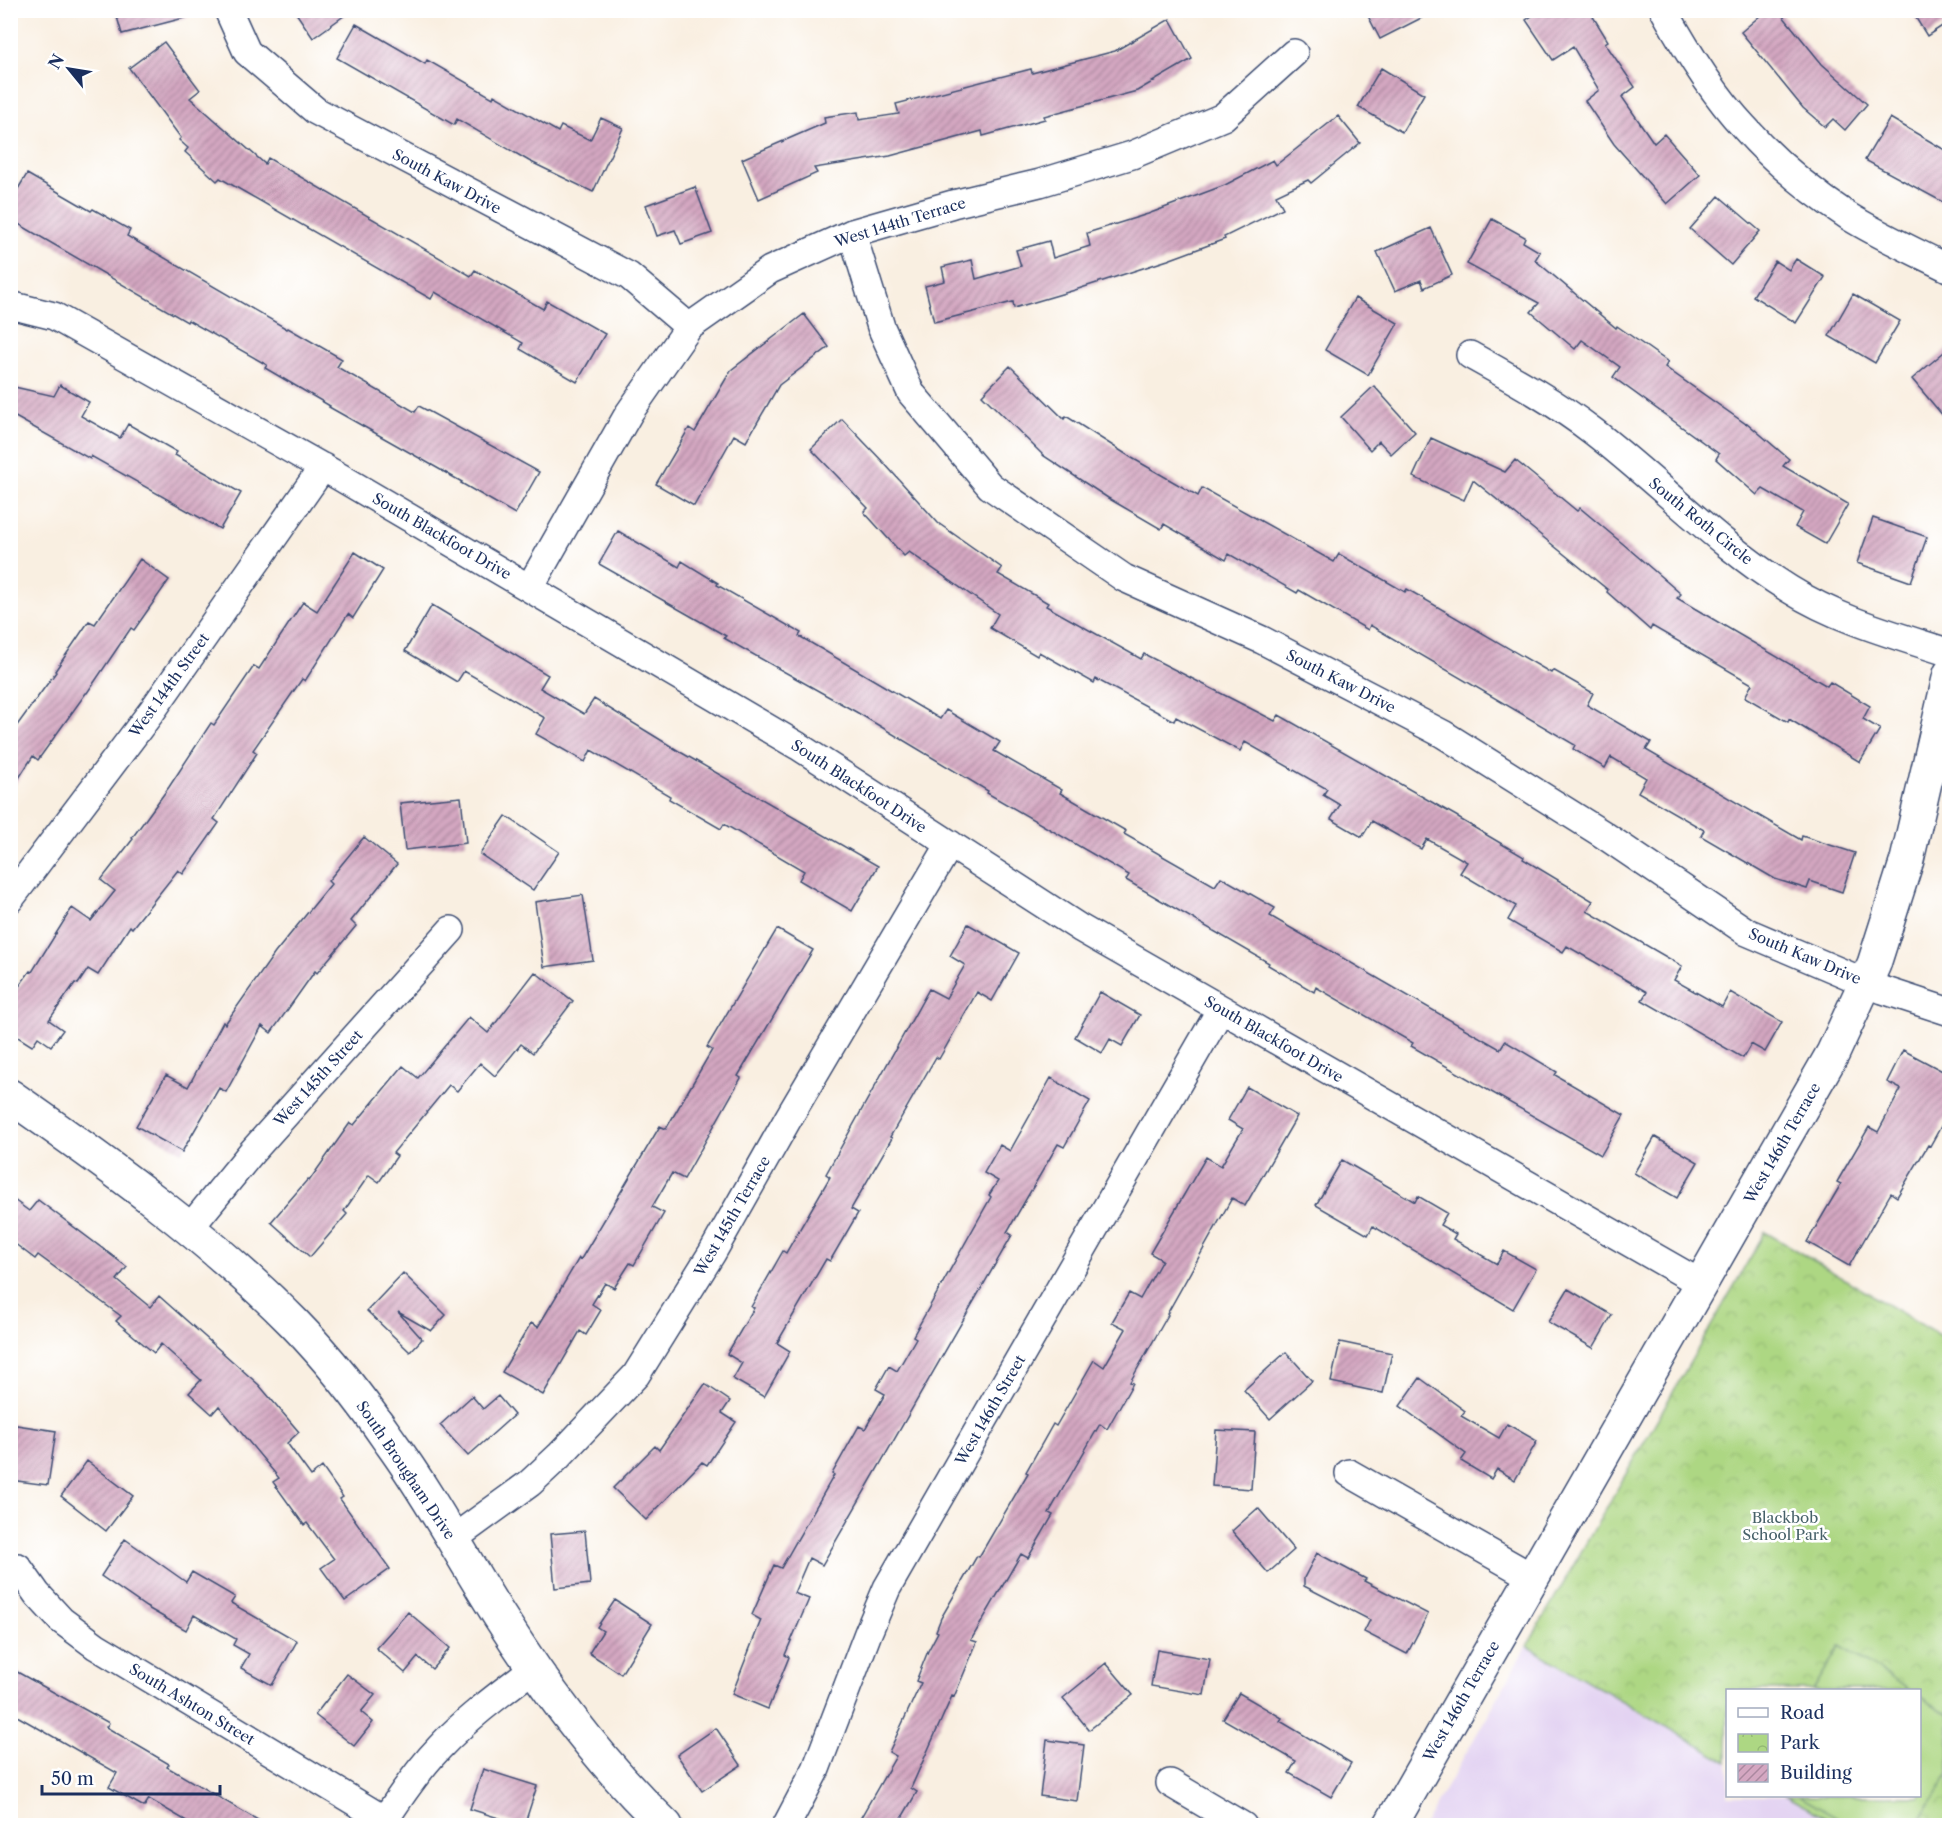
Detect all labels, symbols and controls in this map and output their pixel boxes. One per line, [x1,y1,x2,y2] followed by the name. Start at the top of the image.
[39,39,99,99] north arrow
[44,50,68,73] text: N
[389,144,505,218] street label: South Kaw Drive
[831,193,968,251] street label: West 144th Terrace
[1645,473,1757,569] street label: South Roth Circle
[369,488,515,584] street label: South Blackfoot Drive
[124,629,214,742] street label: West 144th Street
[1283,645,1399,717] street label: South Kaw Drive
[788,735,930,837] street label: South Blackfoot Drive
[1746,924,1864,988] street label: South Kaw Drive
[1201,991,1347,1087] street label: South Blackfoot Drive
[269,1025,367,1131] street label: West 145th Street
[1739,1079,1824,1208] street label: West 146th Terrace
[689,1153,774,1280] street label: West 145th Terrace
[950,1351,1030,1469] street label: West 146th Street
[352,1397,460,1543] street label: South Brougham Drive
[1742,1508,1829,1544] park label: Blackbob School Park
[1418,1637,1503,1766] street label: West 146th Terrace
[126,1659,259,1749] street label: South Ashton Street
[1726,1689,1921,1797] legend
[1780,1702,1825,1724] text: Road
[1780,1732,1821,1754] text: Park
[42,1758,220,1796] scale bar
[1780,1762,1852,1784] text: Building
[51,1768,94,1790] text: 50 m

